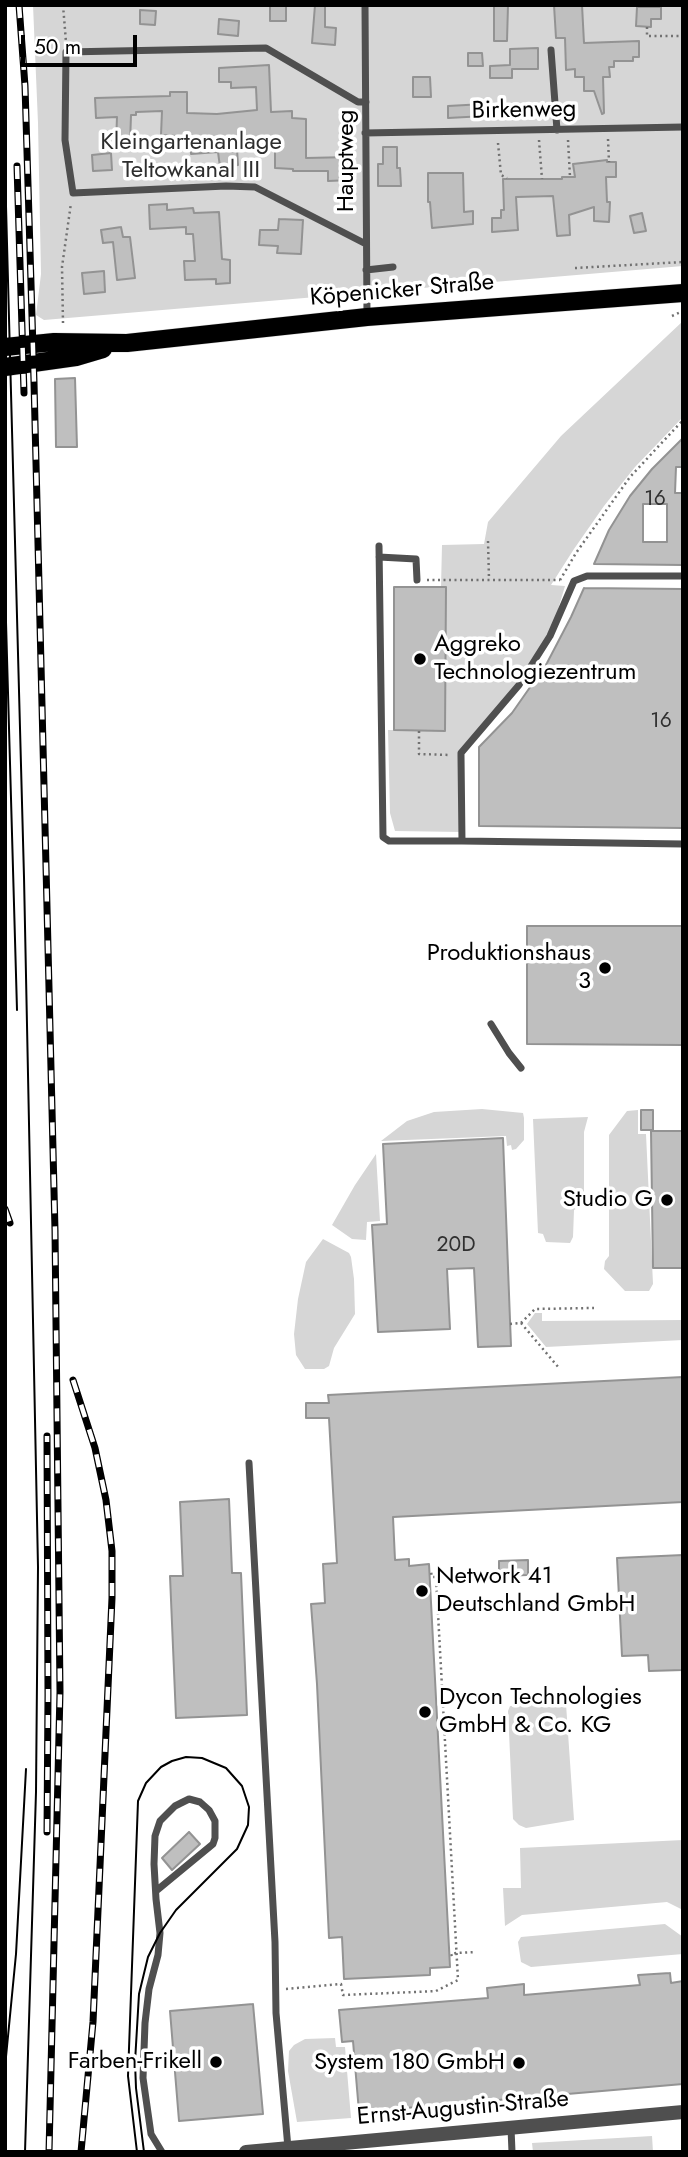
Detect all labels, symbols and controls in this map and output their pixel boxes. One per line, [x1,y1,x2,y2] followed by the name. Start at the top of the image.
[24,21,140,65] scale bar
[34,32,81,62] text: 50 m
[471,96,577,126] street label: Birkenweg
[333,110,361,212] street label: Hauptweg
[100,129,282,185] park label: Kleingartenanlage Teltowkanal III
[309,269,495,313] street label: Köpenicker Straße
[644,487,666,513] house number: 16
[434,631,636,687] place label: Aggreko Technologiezentrum
[412,651,428,667] marker: Aggreko Technologiezentrum
[650,709,672,735] house number: 16
[427,940,591,996] place label: Produktionshaus 3
[597,960,613,976] marker: Produktionshaus 3
[563,1186,653,1214] place label: Studio G
[659,1192,675,1208] marker: Studio G
[437,1233,475,1259] house number: 20D
[436,1563,635,1619] place label: Network 41 Deutschland GmbH
[414,1583,430,1599] marker: Network 41 Deutschland GmbH
[439,1684,642,1740] place label: Dycon Technologies GmbH & Co. KG
[417,1704,433,1720] marker: Dycon Technologies GmbH & Co. KG
[68,2048,202,2076] place label: Farben-Frikell
[314,2049,505,2077] place label: System 180 GmbH
[208,2054,224,2070] marker: Farben-Frikell
[511,2055,527,2071] marker: System 180 GmbH
[356,2085,570,2133] street label: Ernst-Augustin-Straße

